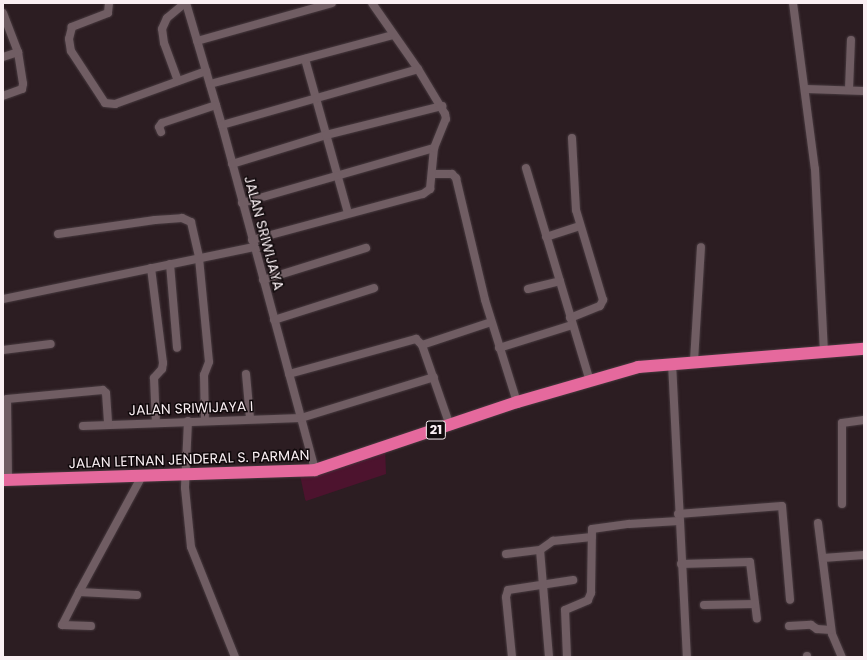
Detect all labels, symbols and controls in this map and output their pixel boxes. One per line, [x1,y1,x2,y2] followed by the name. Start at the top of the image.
[241,174,287,292] street label: JALAN SRIWIJAYA
[128,397,254,419] street label: JALAN SRIWIJAYA I
[425,419,447,441] road number: 21
[68,446,310,472] street label: JALAN LETNAN JENDERAL S. PARMAN

